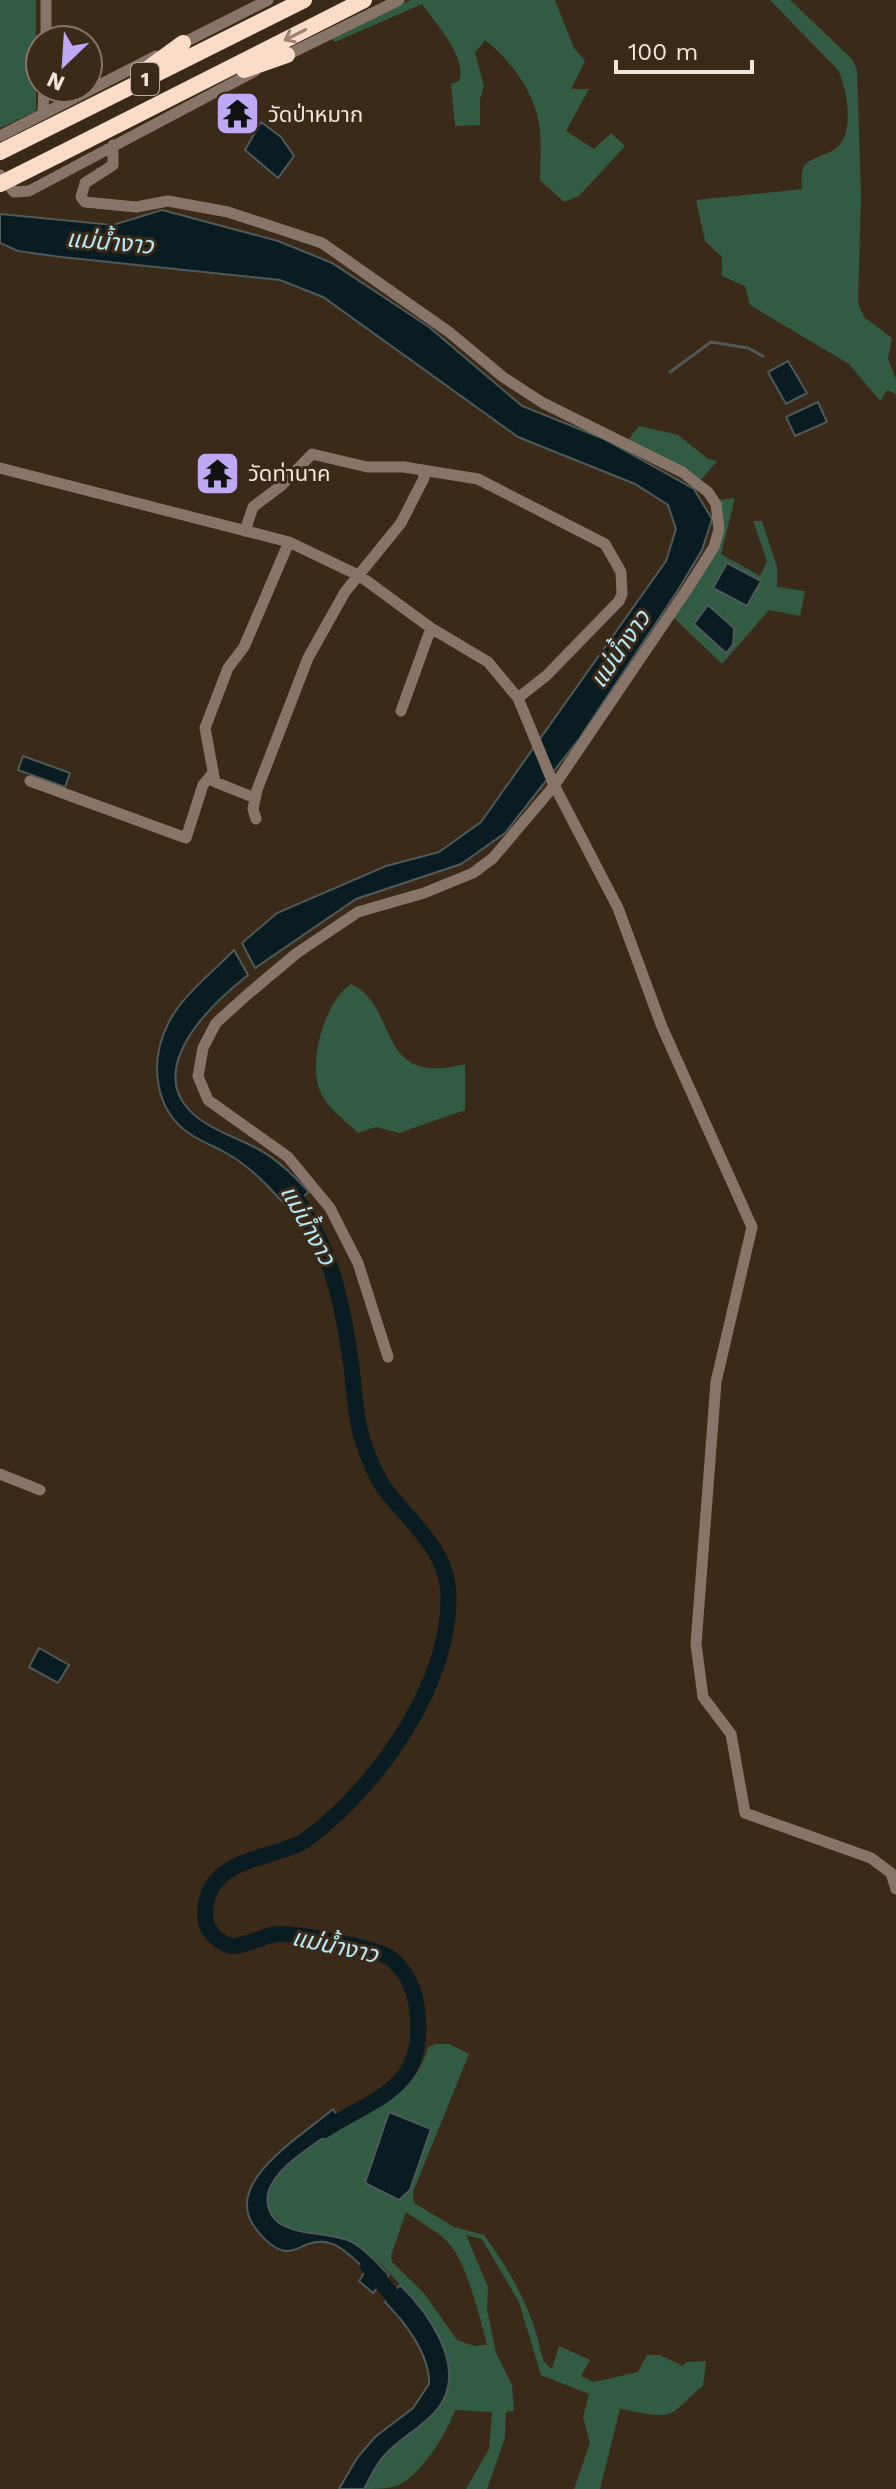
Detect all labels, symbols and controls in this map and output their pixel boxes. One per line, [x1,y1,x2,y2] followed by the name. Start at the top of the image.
[24,24,104,104] north arrow
[616,24,752,74] scale bar
[283,28,307,43] one-way arrow
[628,38,698,66] text: 100 m
[131,63,159,95] road number: 1
[43,67,68,96] text: N
[213,90,261,138] temple icon: วัดป่าหมาก
[268,102,363,127] place label: วัดป่าหมาก
[65,221,156,260] water label: แม่น้ำงาว
[193,449,241,497] temple icon: วัดท่านาค
[248,461,331,486] place label: วัดท่านาค
[582,602,657,693] water label: แม่น้ำงาว
[275,1179,345,1271] water label: แม่น้ำงาว
[289,1920,382,1969] water label: แม่น้ำงาว

